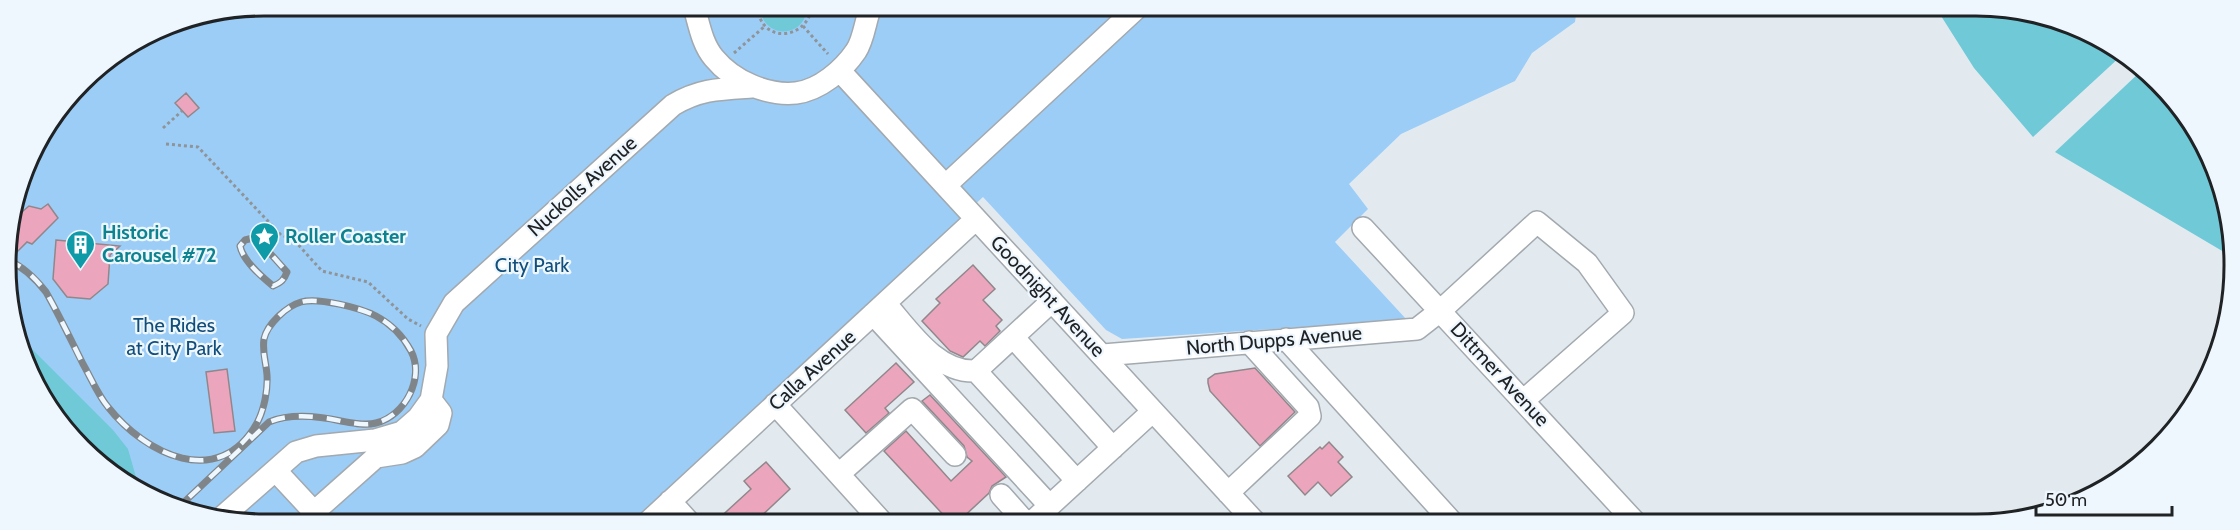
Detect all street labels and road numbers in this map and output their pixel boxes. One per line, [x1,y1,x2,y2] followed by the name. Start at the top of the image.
[522,131,642,241] street label: Nuckolls Avenue
[986,230,1110,362] street label: Goodnight Avenue
[1445,317,1555,431] street label: Dittmer Avenue
[1185,320,1363,360] street label: North Dupps Avenue
[764,325,860,415] street label: Calla Avenue

